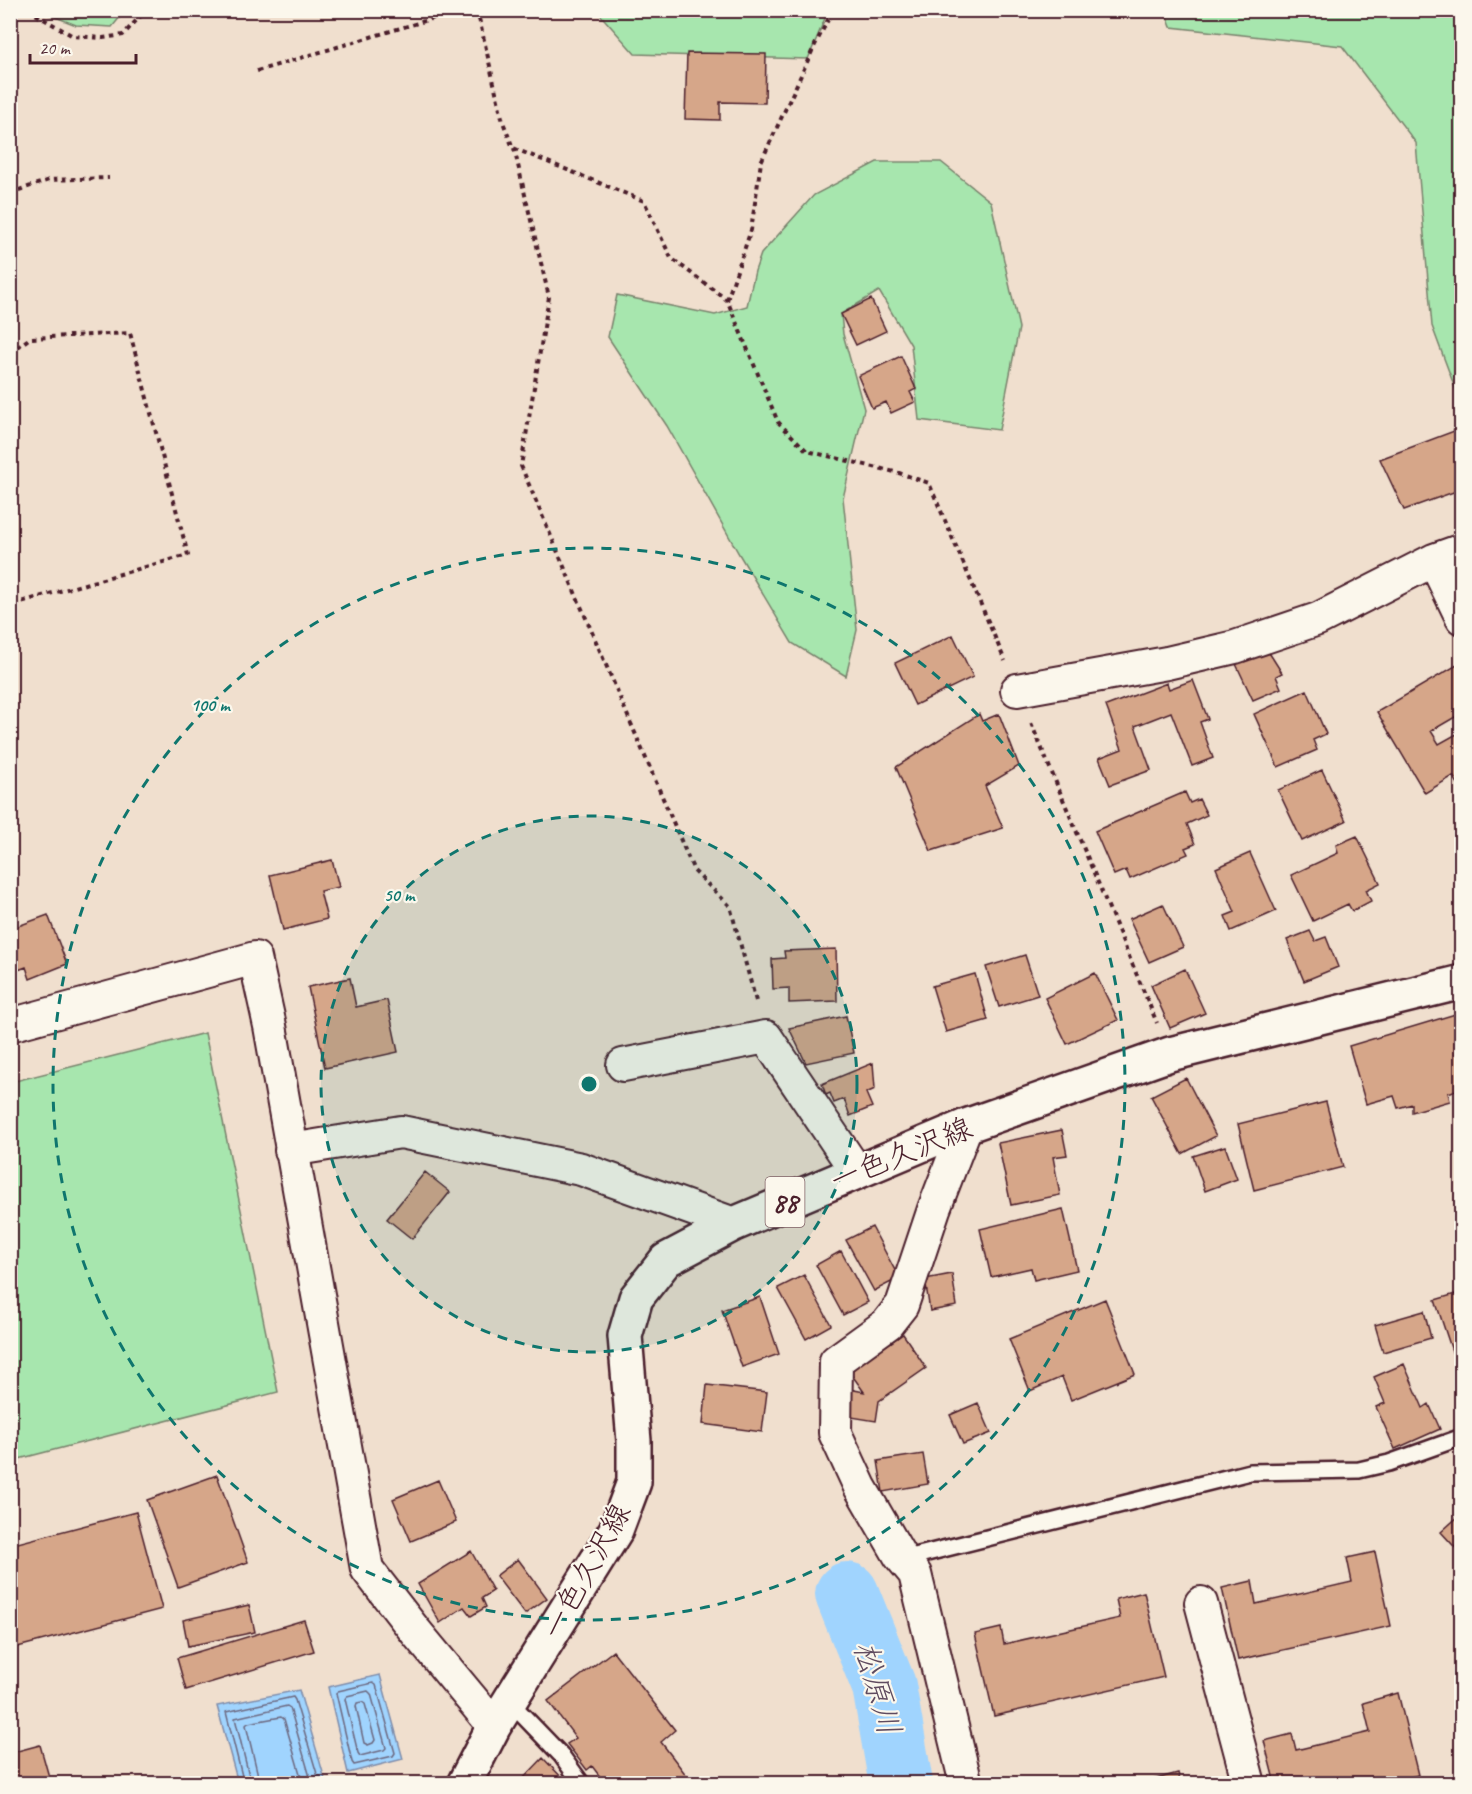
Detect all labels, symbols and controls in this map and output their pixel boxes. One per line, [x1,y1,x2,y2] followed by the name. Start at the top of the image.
[30,27,136,65] scale bar
[39,37,72,59] text: 20 m
[191,694,231,716] text: 100 m
[384,884,416,906] text: 50 m
[579,1074,599,1094] centre of rings
[824,1108,978,1200] street label: 一色久沢線
[766,1177,804,1227] road number: 88
[533,1496,639,1646] street label: 一色久沢線
[845,1636,910,1740] water label: 松原川

